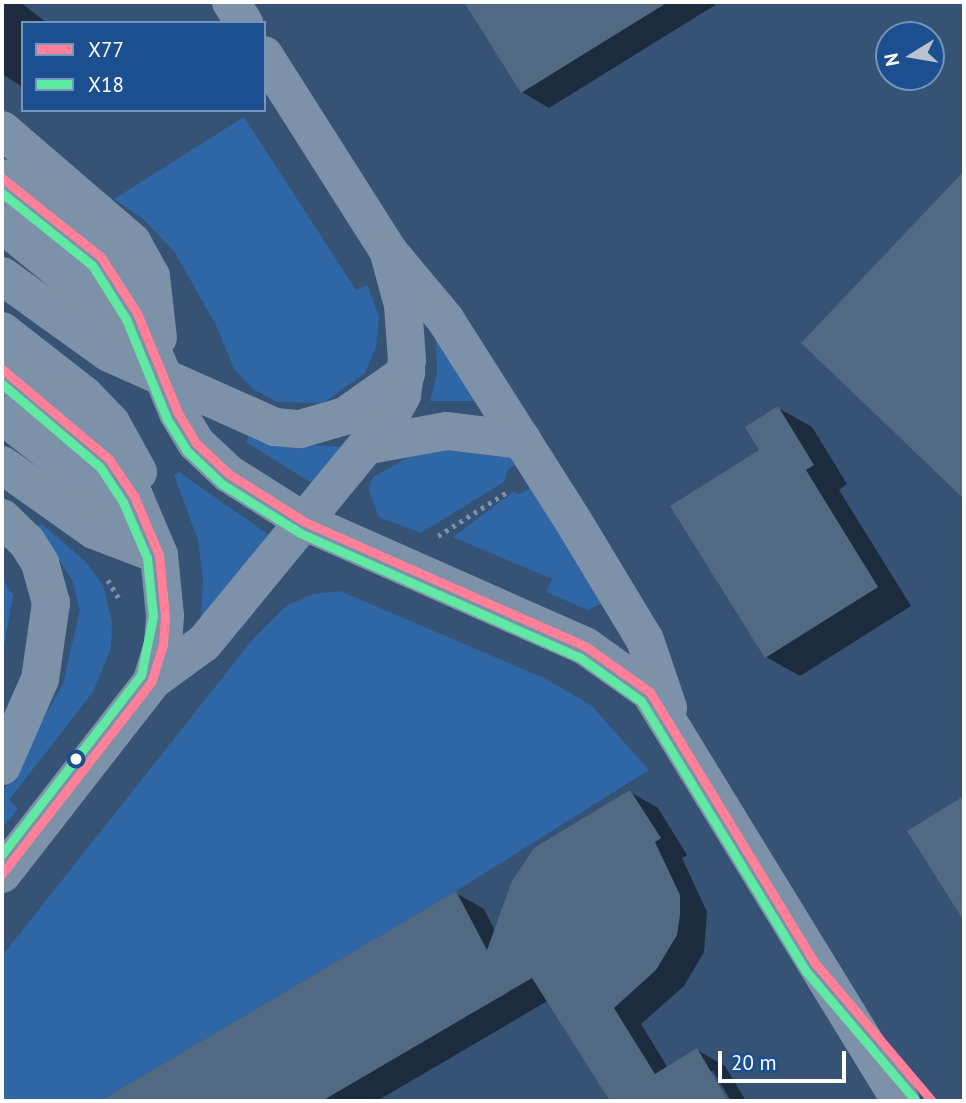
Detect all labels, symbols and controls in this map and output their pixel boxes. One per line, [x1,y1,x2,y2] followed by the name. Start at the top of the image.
[21,21,266,112] legend
[875,21,945,91] north arrow
[88,36,124,63] text: X77
[878,51,904,68] text: N
[88,71,124,98] text: X18
[69,752,83,766] unlabelled marker
[721,1036,849,1080] scale bar
[731,1049,777,1076] text: 20 m

